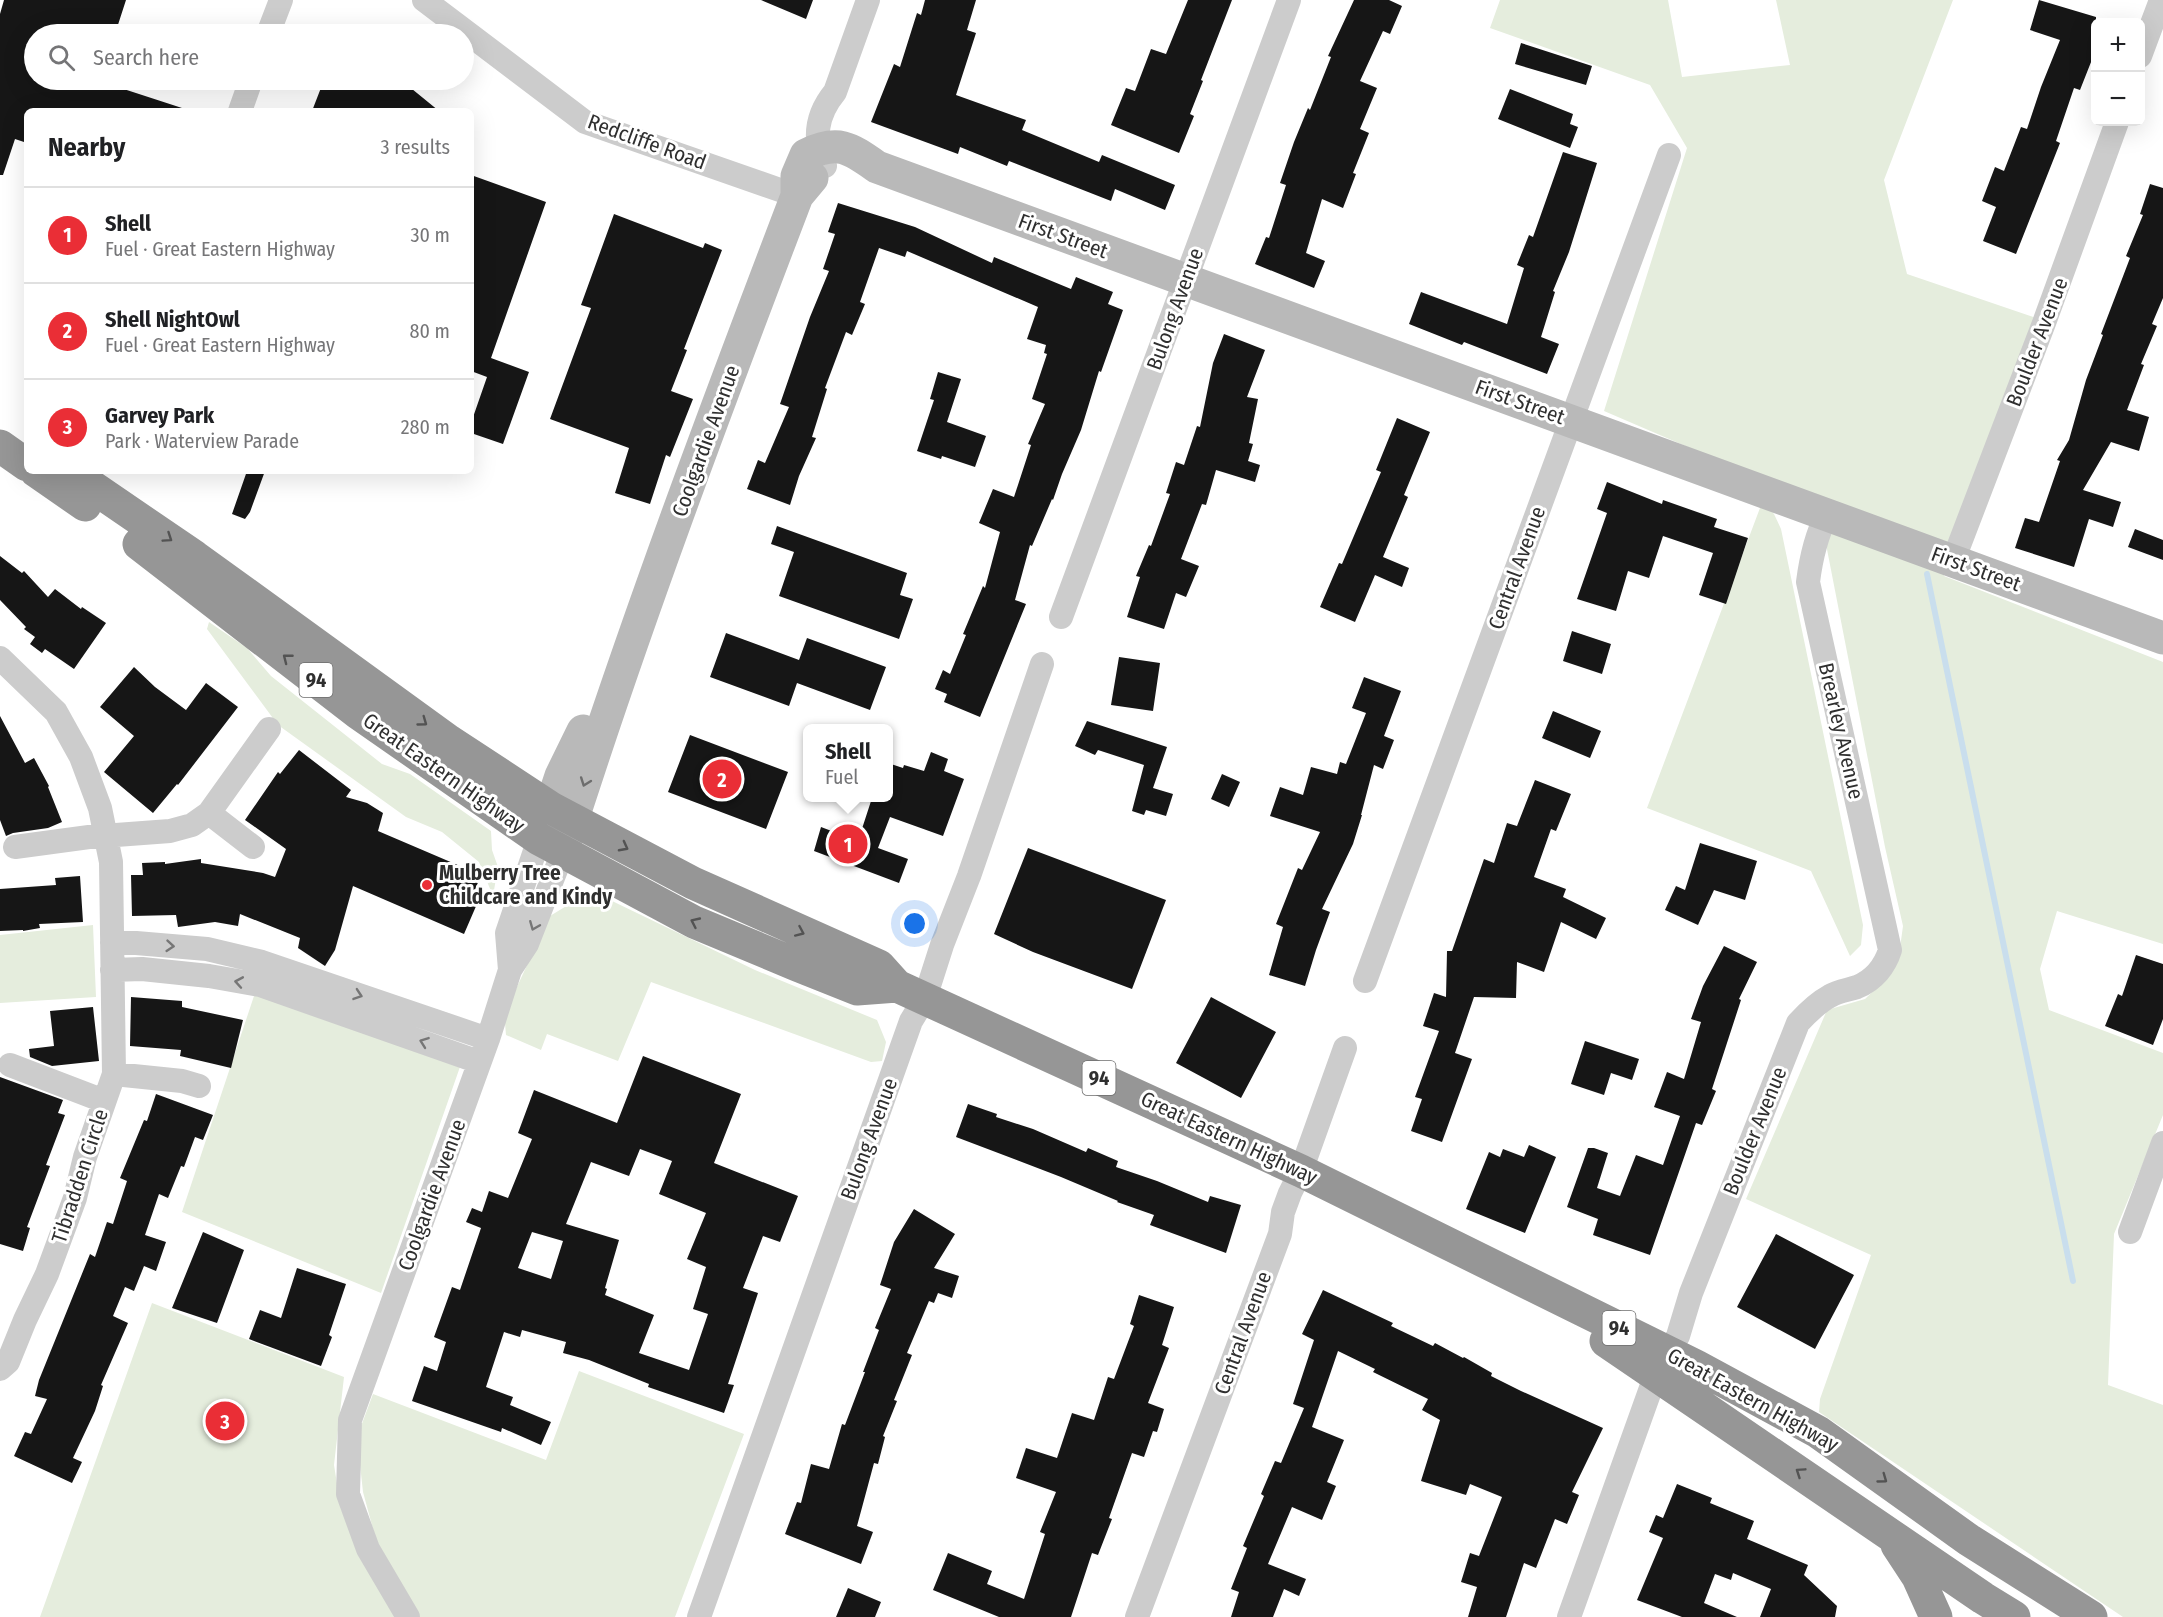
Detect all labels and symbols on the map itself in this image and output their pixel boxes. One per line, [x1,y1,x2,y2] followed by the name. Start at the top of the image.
[584,109,710,175] street label: Redcliffe Road
[1015,208,1111,264] street label: First Street
[1141,244,1209,374] street label: Bulong Avenue
[2001,274,2073,410] street label: Boulder Avenue
[667,362,745,520] street label: Coolgardie Avenue
[1472,374,1568,430] street label: First Street
[1483,503,1551,633] street label: Central Avenue
[161,531,172,542] one-way arrow
[1928,541,2024,597] street label: First Street
[283,654,294,665] one-way arrow
[1813,660,1869,802] street label: Brearley Avenue
[300,663,332,697] road number: 94
[358,707,531,839] street label: Great Eastern Highway
[416,714,427,725] one-way arrow
[702,756,742,802] pin: 2
[579,776,592,787] one-way arrow
[828,822,868,866] pin: 1
[618,840,629,851] one-way arrow
[439,860,613,910] place label: Mulberry Tree Childcare and Kindy
[420,878,434,892] marker: Mulberry Tree Childcare and Kindy
[900,909,929,938] your location
[691,917,702,929] one-way arrow
[529,920,541,931] one-way arrow
[794,924,805,936] one-way arrow
[165,939,174,952] one-way arrow
[235,976,244,988] one-way arrow
[352,987,363,1000] one-way arrow
[419,1037,430,1050] one-way arrow
[1082,1061,1116,1095] road number: 94
[1717,1063,1793,1199] street label: Boulder Avenue
[835,1074,903,1204] street label: Bulong Avenue
[1137,1086,1322,1191] street label: Great Eastern Highway
[46,1106,114,1246] street label: Tibradden Circle
[393,1116,471,1274] street label: Coolgardie Avenue
[1209,1268,1277,1398] street label: Central Avenue
[1602,1311,1636,1345] road number: 94
[1663,1342,1844,1458] street label: Great Eastern Highway
[206,1398,244,1444] pin: 3
[1796,1468,1807,1479] one-way arrow
[1876,1472,1887,1483] one-way arrow

